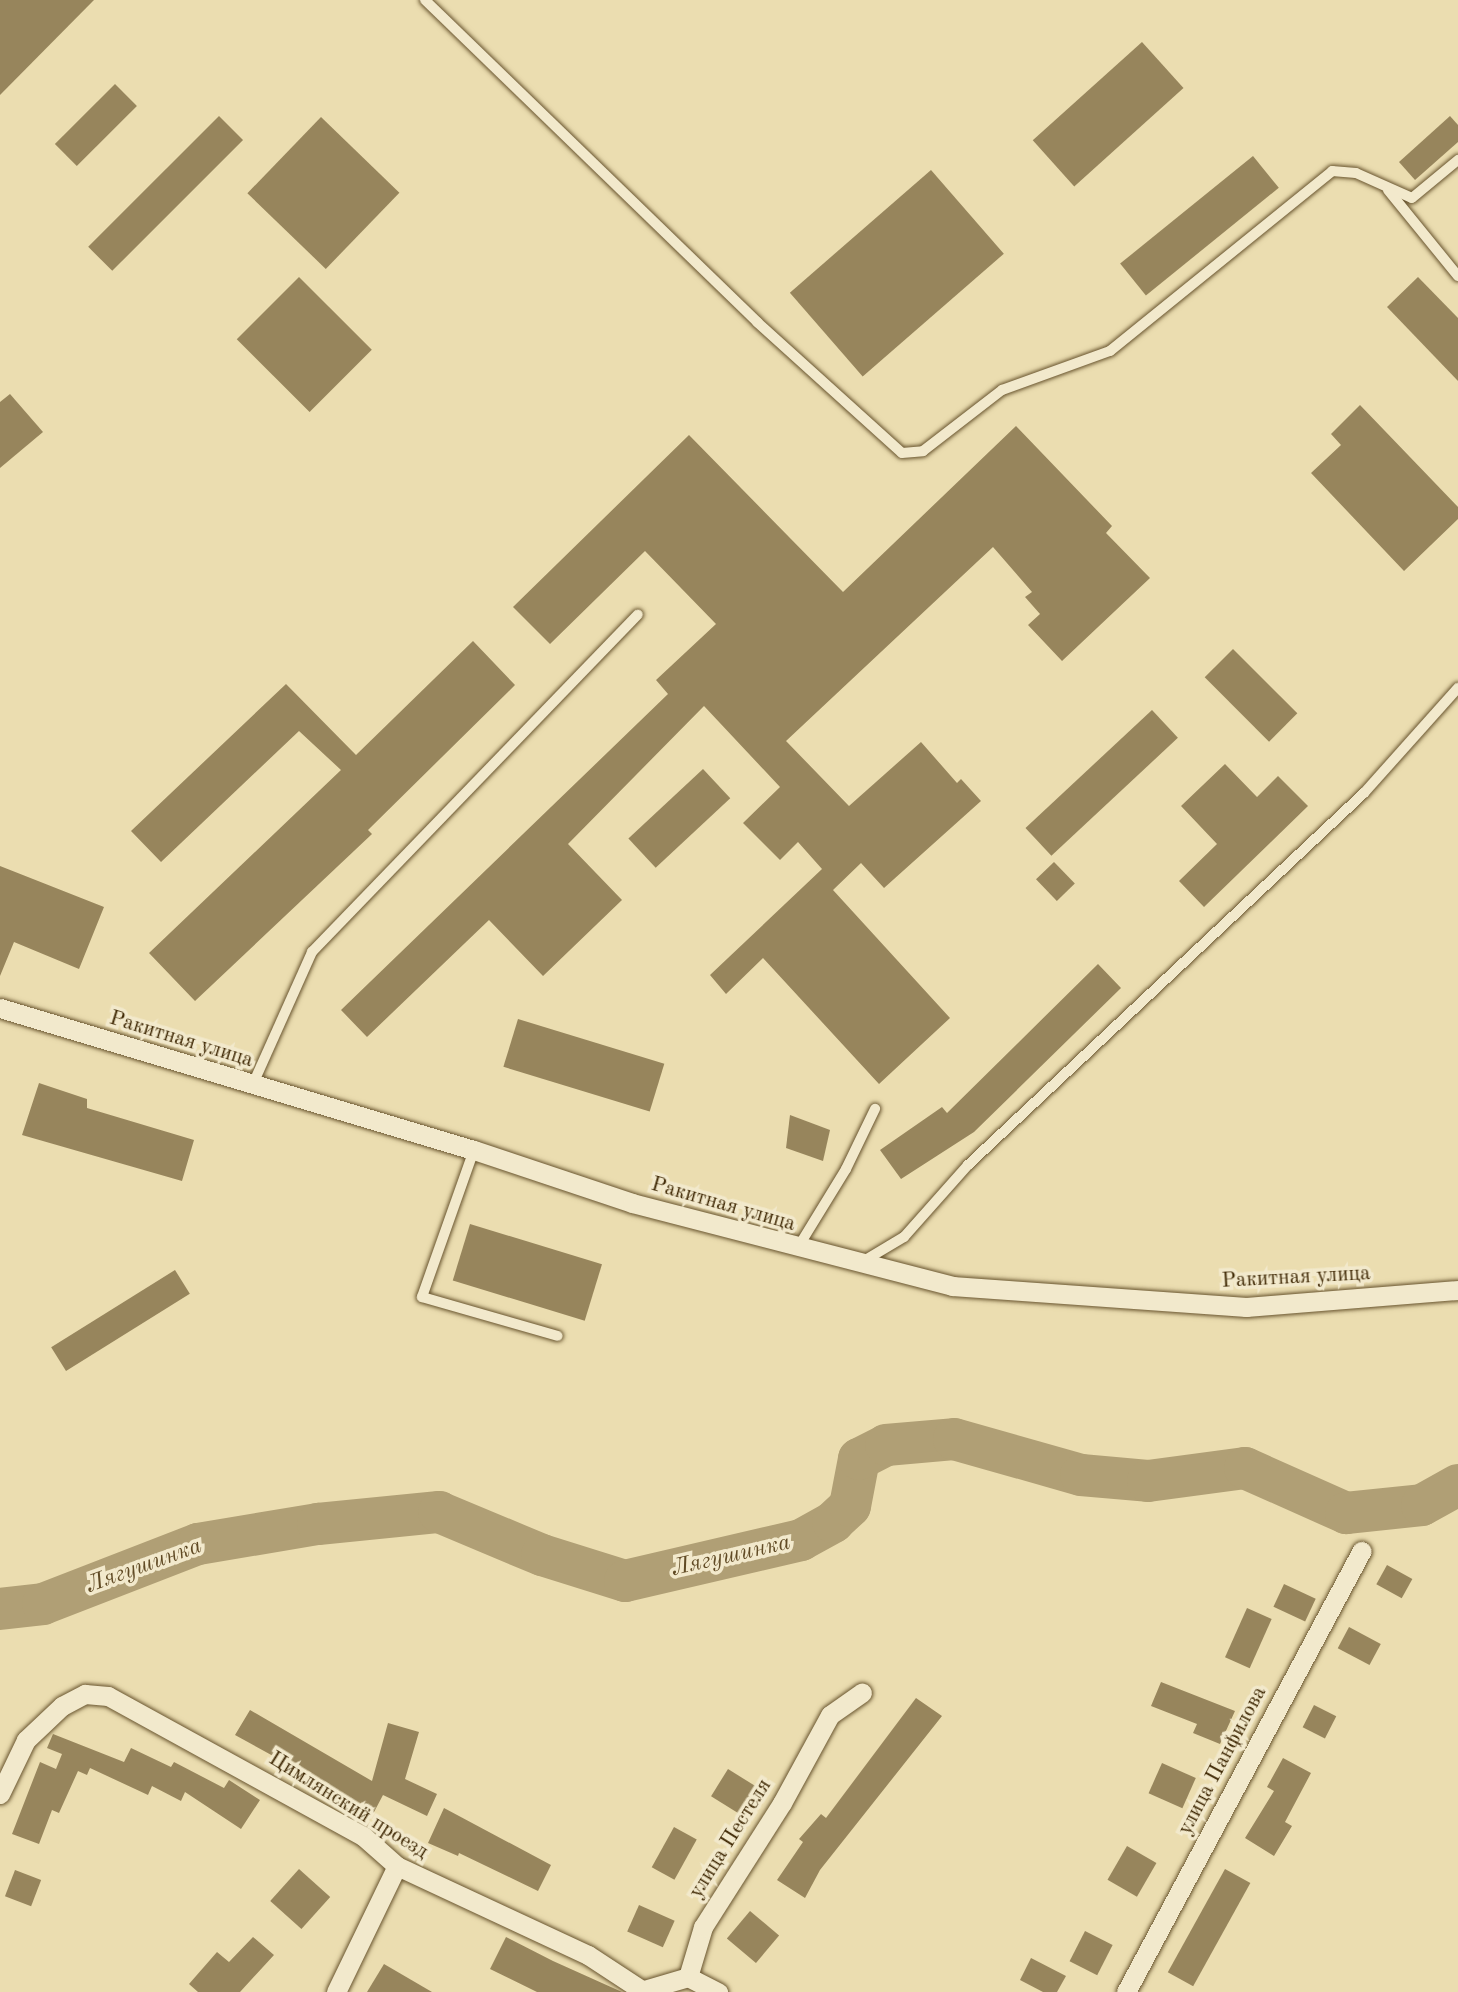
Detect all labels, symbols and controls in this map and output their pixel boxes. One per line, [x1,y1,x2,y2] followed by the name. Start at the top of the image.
[106,1006,256,1074] street label: Ракитная улица
[648,1172,798,1238] street label: Ракитная улица
[1221,1262,1371,1294] street label: Ракитная улица
[669,1529,793,1583] water label: Лягушинка
[82,1532,206,1600] water label: Лягушинка
[1173,1682,1273,1840] street label: улица Панфилова
[264,1747,432,1865] street label: Цимлянский проезд
[684,1775,778,1903] street label: улица Пестеля

